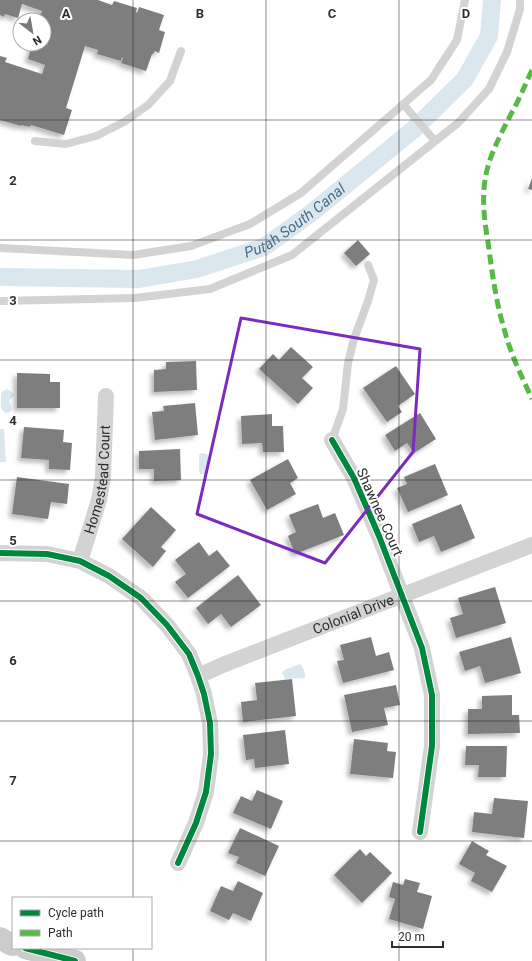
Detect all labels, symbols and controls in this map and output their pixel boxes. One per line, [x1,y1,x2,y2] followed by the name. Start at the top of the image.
[62,6,71,21] text: A
[196,6,204,21] text: B
[328,6,337,21] text: C
[462,6,470,21] text: D
[12,12,52,52] north arrow
[30,33,44,48] text: N
[9,173,17,188] text: 2
[242,180,349,262] water label: Putah South Canal
[9,293,17,308] text: 3
[9,413,17,428] text: 4
[81,424,113,536] street label: Homestead Court
[353,465,407,559] street label: Shawnee Court
[9,533,17,548] text: 5
[310,591,396,637] street label: Colonial Drive
[9,653,17,668] text: 6
[9,773,17,788] text: 7
[12,897,152,949] legend
[48,906,104,920] text: Cycle path
[392,923,443,949] scale bar
[48,926,73,940] text: Path
[398,930,425,944] text: 20 m

